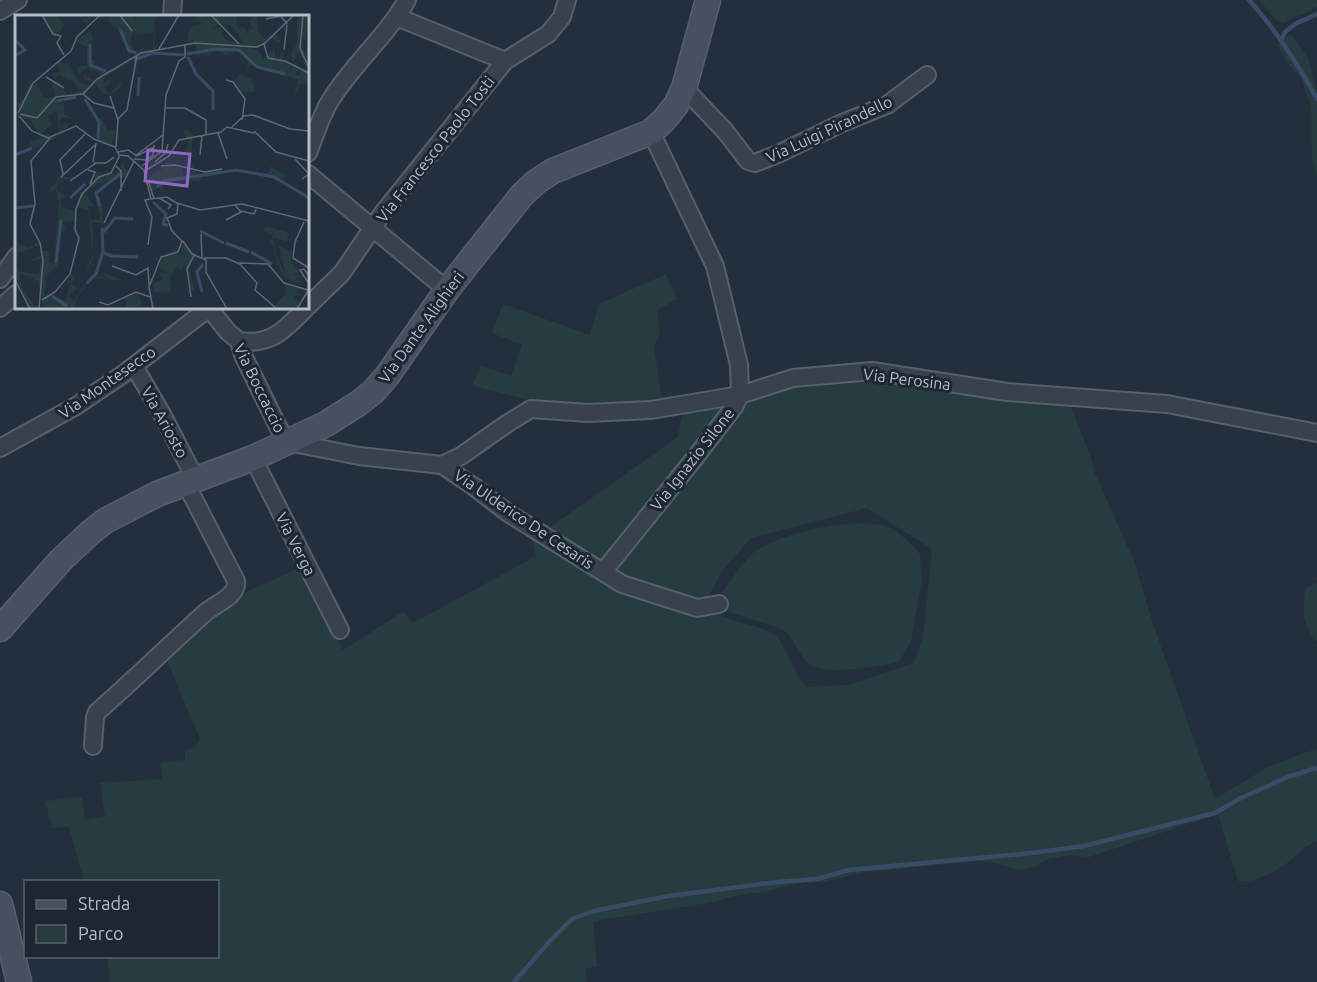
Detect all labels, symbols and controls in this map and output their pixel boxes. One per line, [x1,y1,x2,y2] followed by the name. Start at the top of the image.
[15,15,309,309] inset map
[372,72,498,226] street label: Via Francesco Paolo Tosti
[763,92,895,166] street label: Via Luigi Pirandello
[375,268,467,386] street label: Via Dante Alighieri
[231,340,289,436] street label: Via Boccaccio
[55,342,159,422] street label: Via Montesecco
[862,365,952,393] street label: Via Perosina
[138,383,192,461] street label: Via Ariosto
[646,404,738,514] street label: Via Ignazio Silone
[451,466,597,573] street label: Via Ulderico De Cesaris
[272,509,320,579] street label: Via Verga
[24,880,219,958] legend
[78,893,130,913] text: Strada
[78,923,124,943] text: Parco

